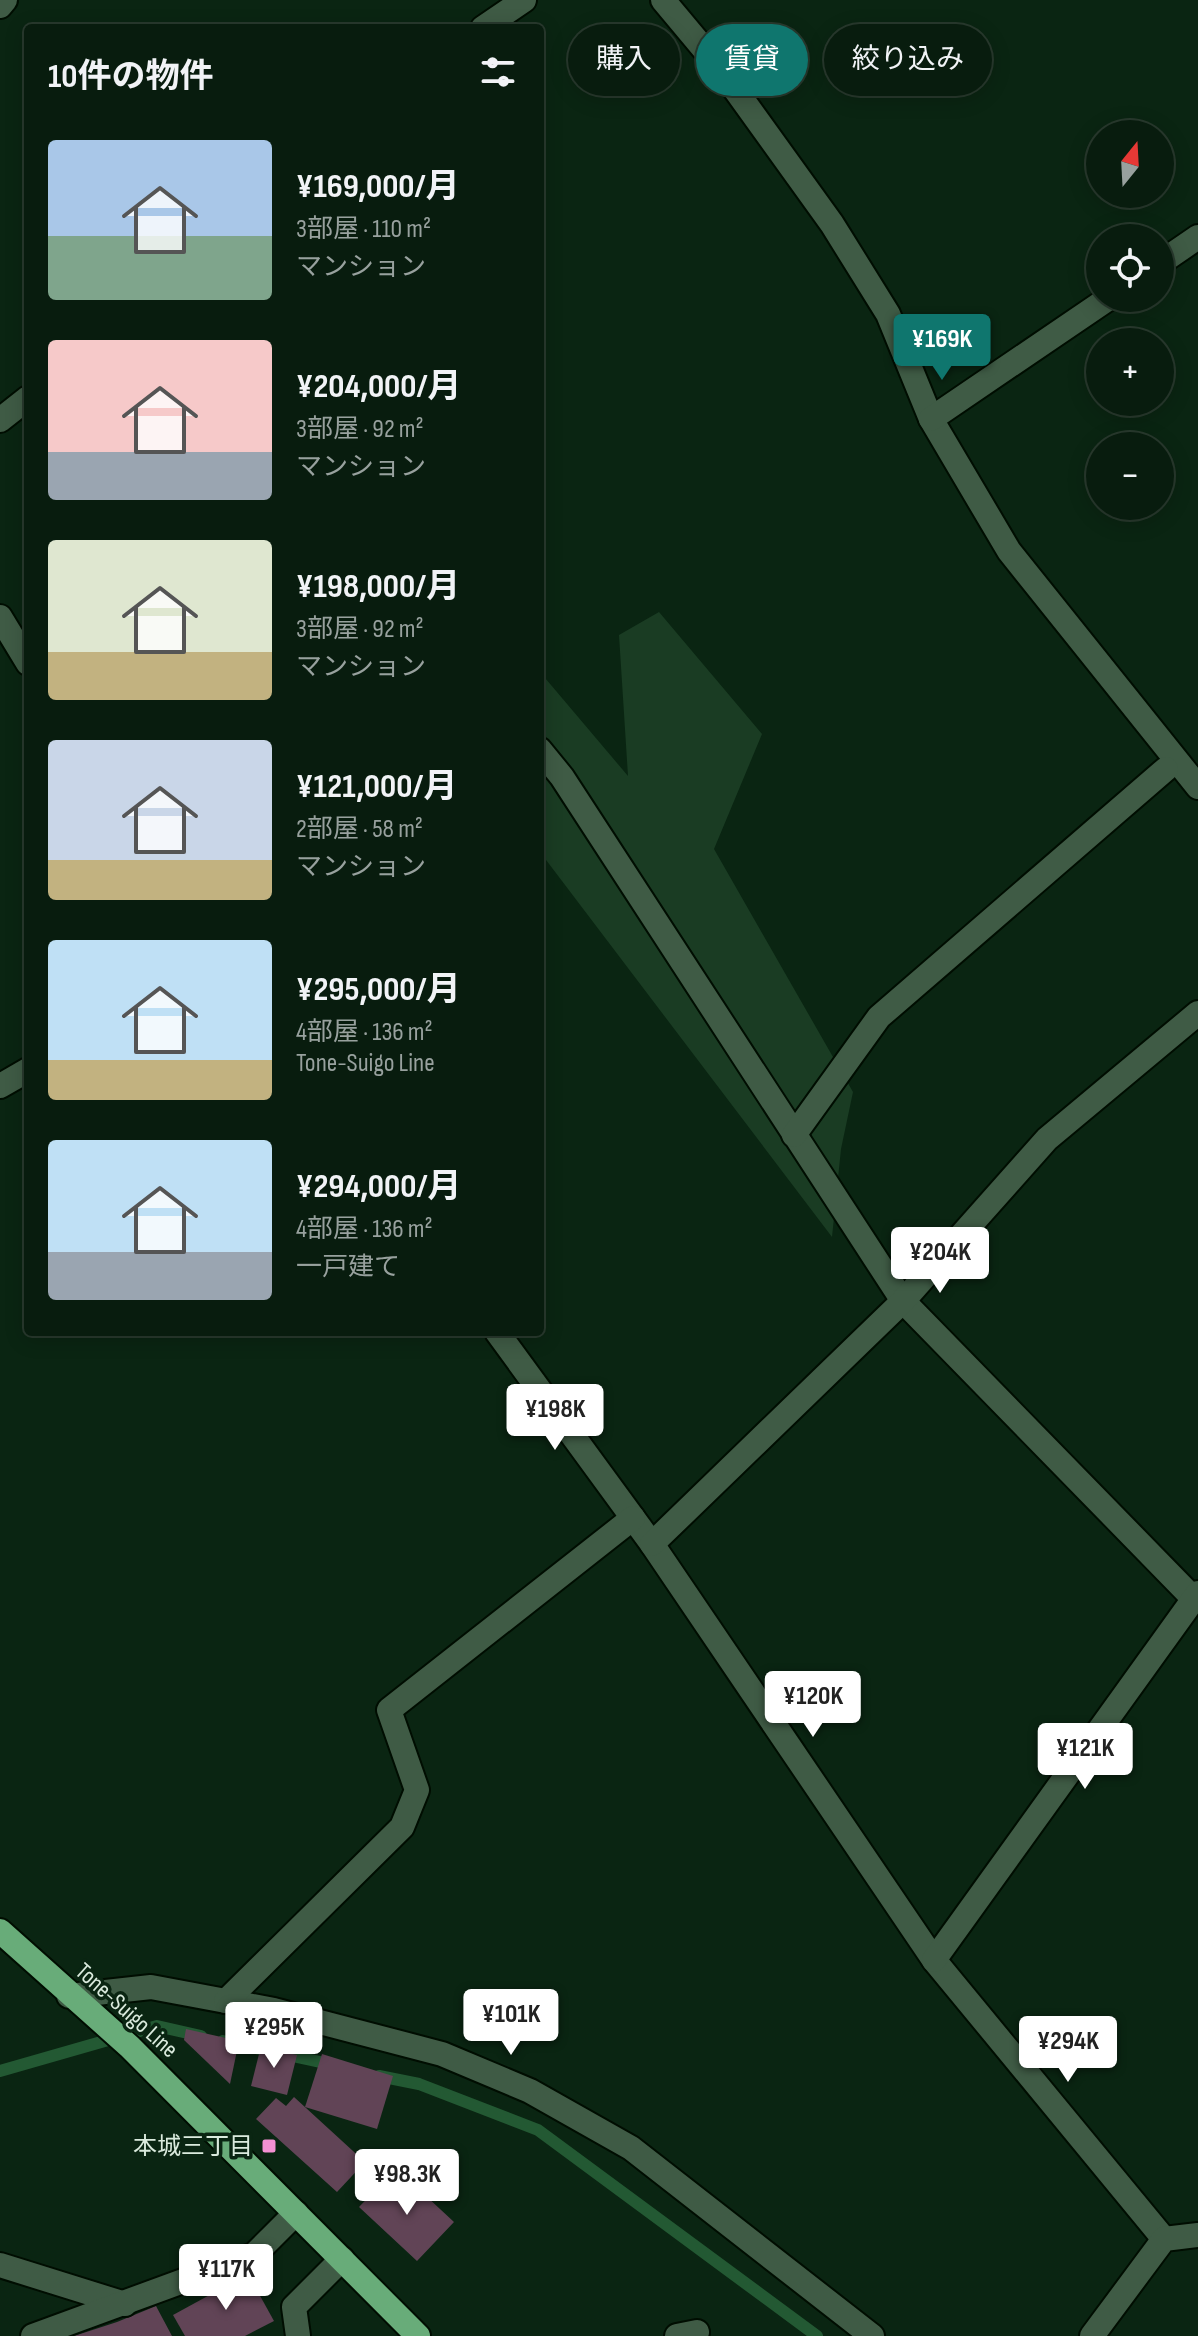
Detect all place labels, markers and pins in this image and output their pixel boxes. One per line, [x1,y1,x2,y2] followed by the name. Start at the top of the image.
[886,314,998,382] pin: ¥169K
[884,1227,996,1295] pin: ¥204K
[499,1384,611,1452] pin: ¥198K
[757,1671,869,1739] pin: ¥120K
[1029,1723,1141,1791] pin: ¥121K
[455,1989,567,2057] pin: ¥101K
[218,2002,330,2070] pin: ¥295K
[1012,2016,1124,2084] pin: ¥294K
[133,2132,253,2161] place label: 本城三丁目
[260,2137,278,2155] marker: 本城三丁目
[342,2149,472,2217] pin: ¥98.3K
[170,2244,282,2312] pin: ¥117K

